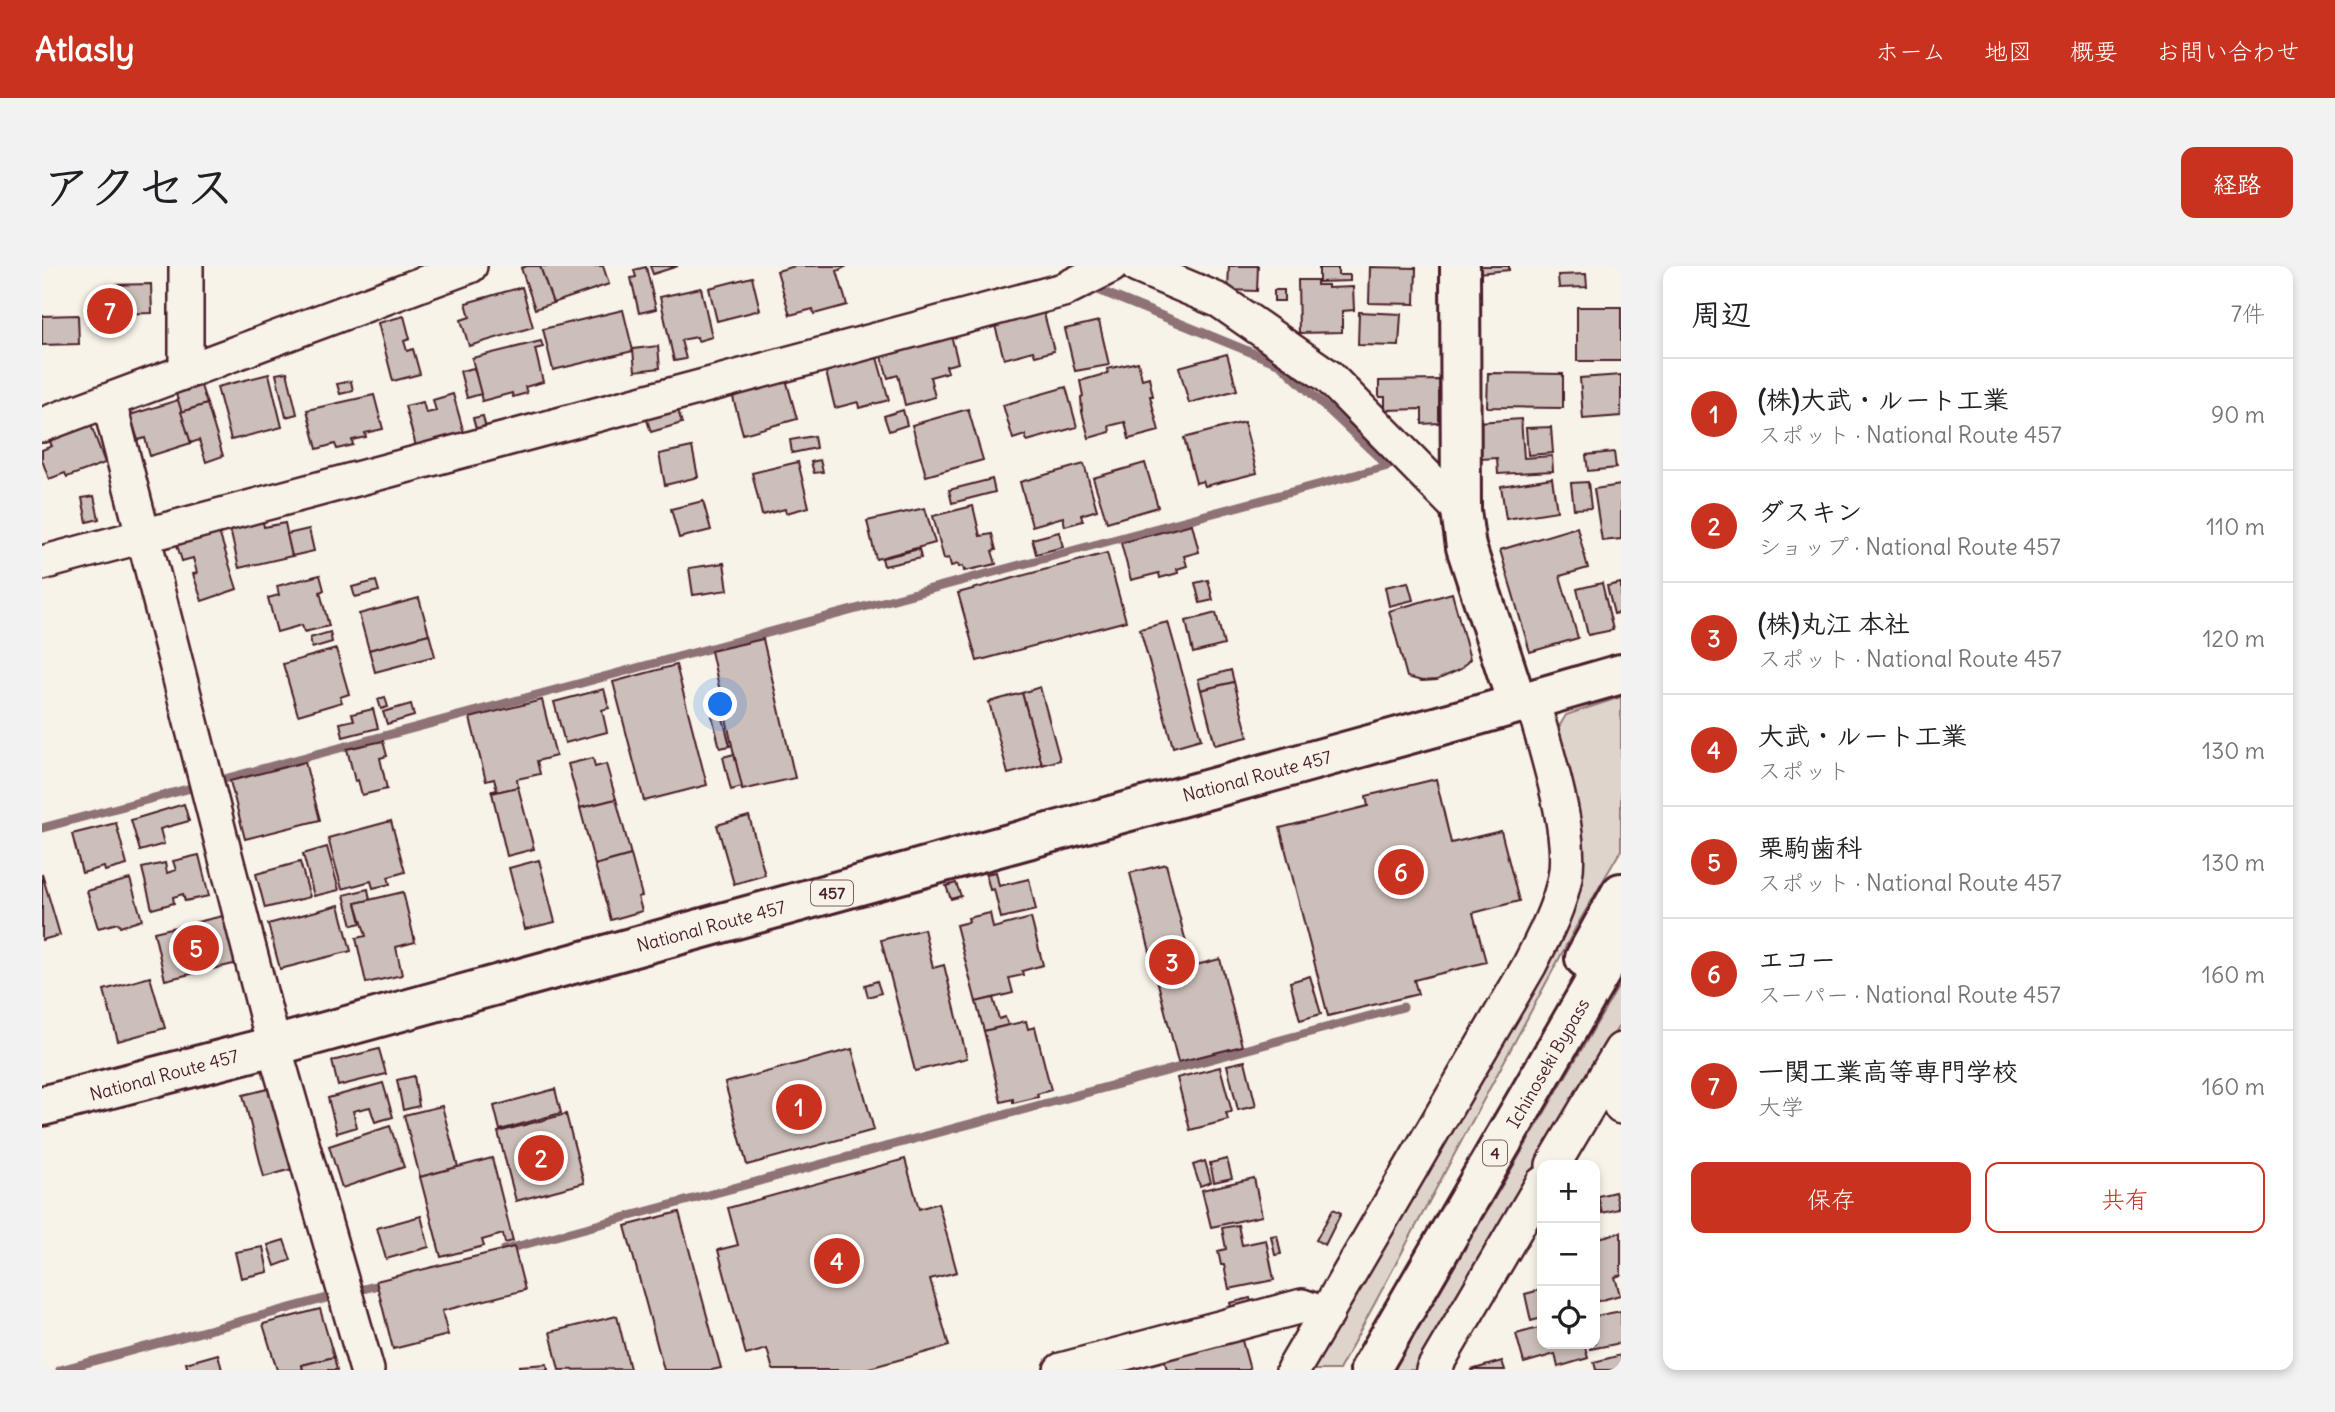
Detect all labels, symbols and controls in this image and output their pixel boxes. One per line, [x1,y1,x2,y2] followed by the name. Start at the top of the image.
[35,28,134,70] text: Atlasly
[1875,36,1946,66] text: ホーム
[1984,36,2032,66] text: 地図
[2070,36,2118,66] text: 概要
[2156,36,2300,66] text: お問い合わせ
[2181,147,2293,218] button: 経路
[42,156,235,217] text: アクセス
[87,285,133,337] pin: 7
[1691,295,1751,333] text: 周辺
[2231,299,2265,328] text: 7件
[1758,383,2009,416] text: (株)大武・ルート工業
[1709,400,1719,429] text: 1
[2211,400,2265,429] text: 90 m
[1758,420,2062,449] text: スポット · National Route 457
[1758,495,1863,528] text: ダスキン
[1708,512,1720,541] text: 2
[2206,512,2265,541] text: 110 m
[1758,532,2061,561] text: ショップ · National Route 457
[1758,607,1910,640] text: (株)丸江 本社
[1707,624,1721,653] text: 3
[2202,624,2265,653] text: 120 m
[1758,644,2062,673] text: スポット · National Route 457
[703,687,737,721] your location
[1758,719,1967,752] text: 大武・ルート工業
[1707,736,1721,765] text: 4
[2202,736,2265,765] text: 130 m
[1180,745,1334,807] street label: National Route 457
[1758,756,1850,785] text: スポット
[1758,831,1862,864] text: 栗駒歯科
[1378,846,1424,898] pin: 6
[1707,848,1721,877] text: 5
[2202,848,2265,877] text: 130 m
[1758,868,2062,897] text: スポット · National Route 457
[811,880,853,906] road number: 457
[634,895,788,957] street label: National Route 457
[173,922,219,974] pin: 5
[1149,936,1195,988] pin: 3
[1758,943,1836,976] text: エコー
[1707,960,1721,989] text: 6
[2202,960,2265,989] text: 160 m
[1758,980,2061,1009] text: スーパー · National Route 457
[1502,994,1594,1132] street label: Ichinoseki Bypass
[87,1044,241,1106] street label: National Route 457
[1758,1055,2018,1088] text: 一関工業高等専門学校
[1708,1072,1720,1101] text: 7
[2202,1072,2265,1101] text: 160 m
[776,1081,822,1133] pin: 1
[1758,1092,1804,1121] text: 大学
[518,1132,564,1184] pin: 2
[1483,1140,1507,1166] road number: 4
[1537,1160,1600,1349] map controls
[1537,1160,1600,1223] button: +
[1691,1162,1971,1233] button: 保存
[1985,1162,2265,1233] button: 共有
[1537,1223,1600,1286] button: −
[814,1235,860,1287] pin: 4
[1537,1286,1600,1349] button: locate

